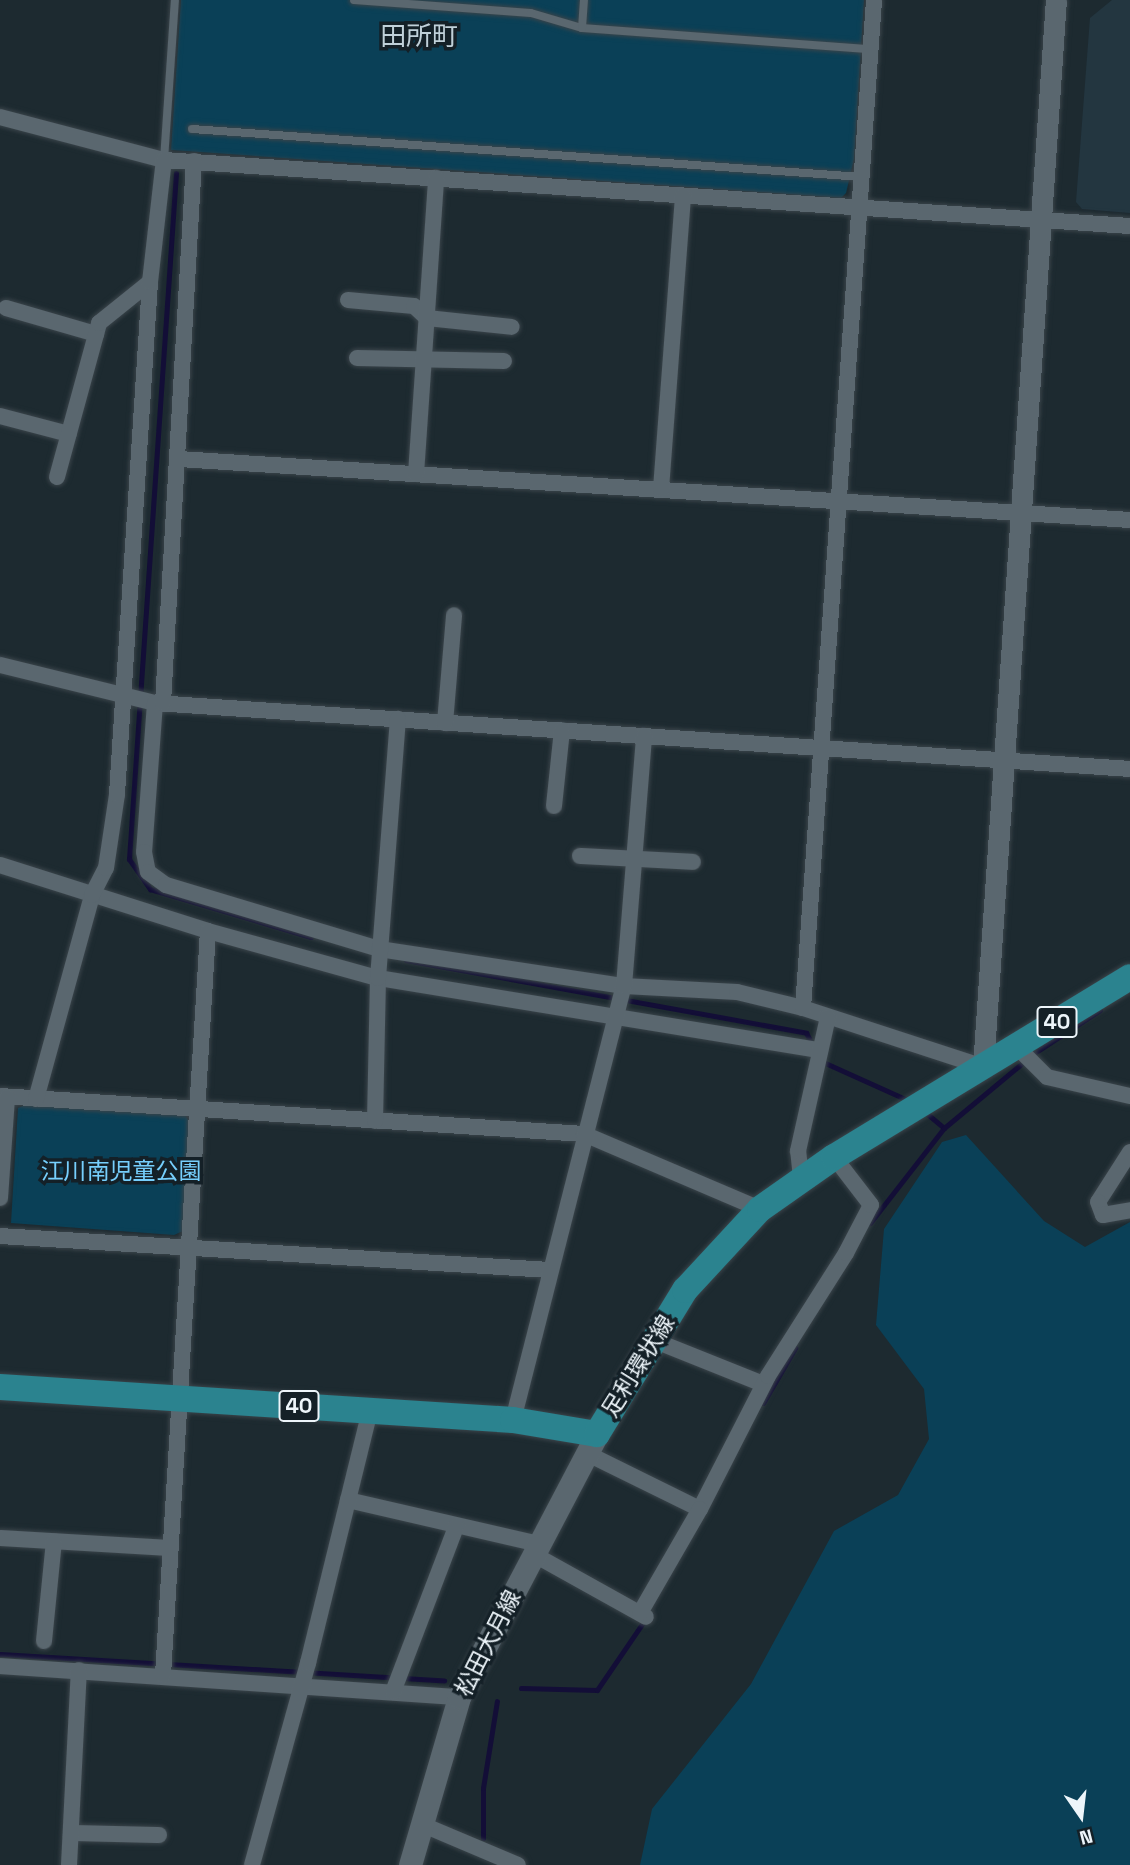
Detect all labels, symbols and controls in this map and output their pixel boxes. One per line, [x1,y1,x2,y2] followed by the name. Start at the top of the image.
[380,21,458,53] district label: 田所町
[1036,1004,1078,1040] road number: 40
[41,1157,201,1185] park label: 江川南児童公園
[596,1310,680,1422] street label: 足利環状線
[278,1388,320,1424] road number: 40
[450,1586,526,1700] street label: 松田大月線
[1046,1781,1116,1851] north arrow
[1077,1823,1095,1851] text: N

